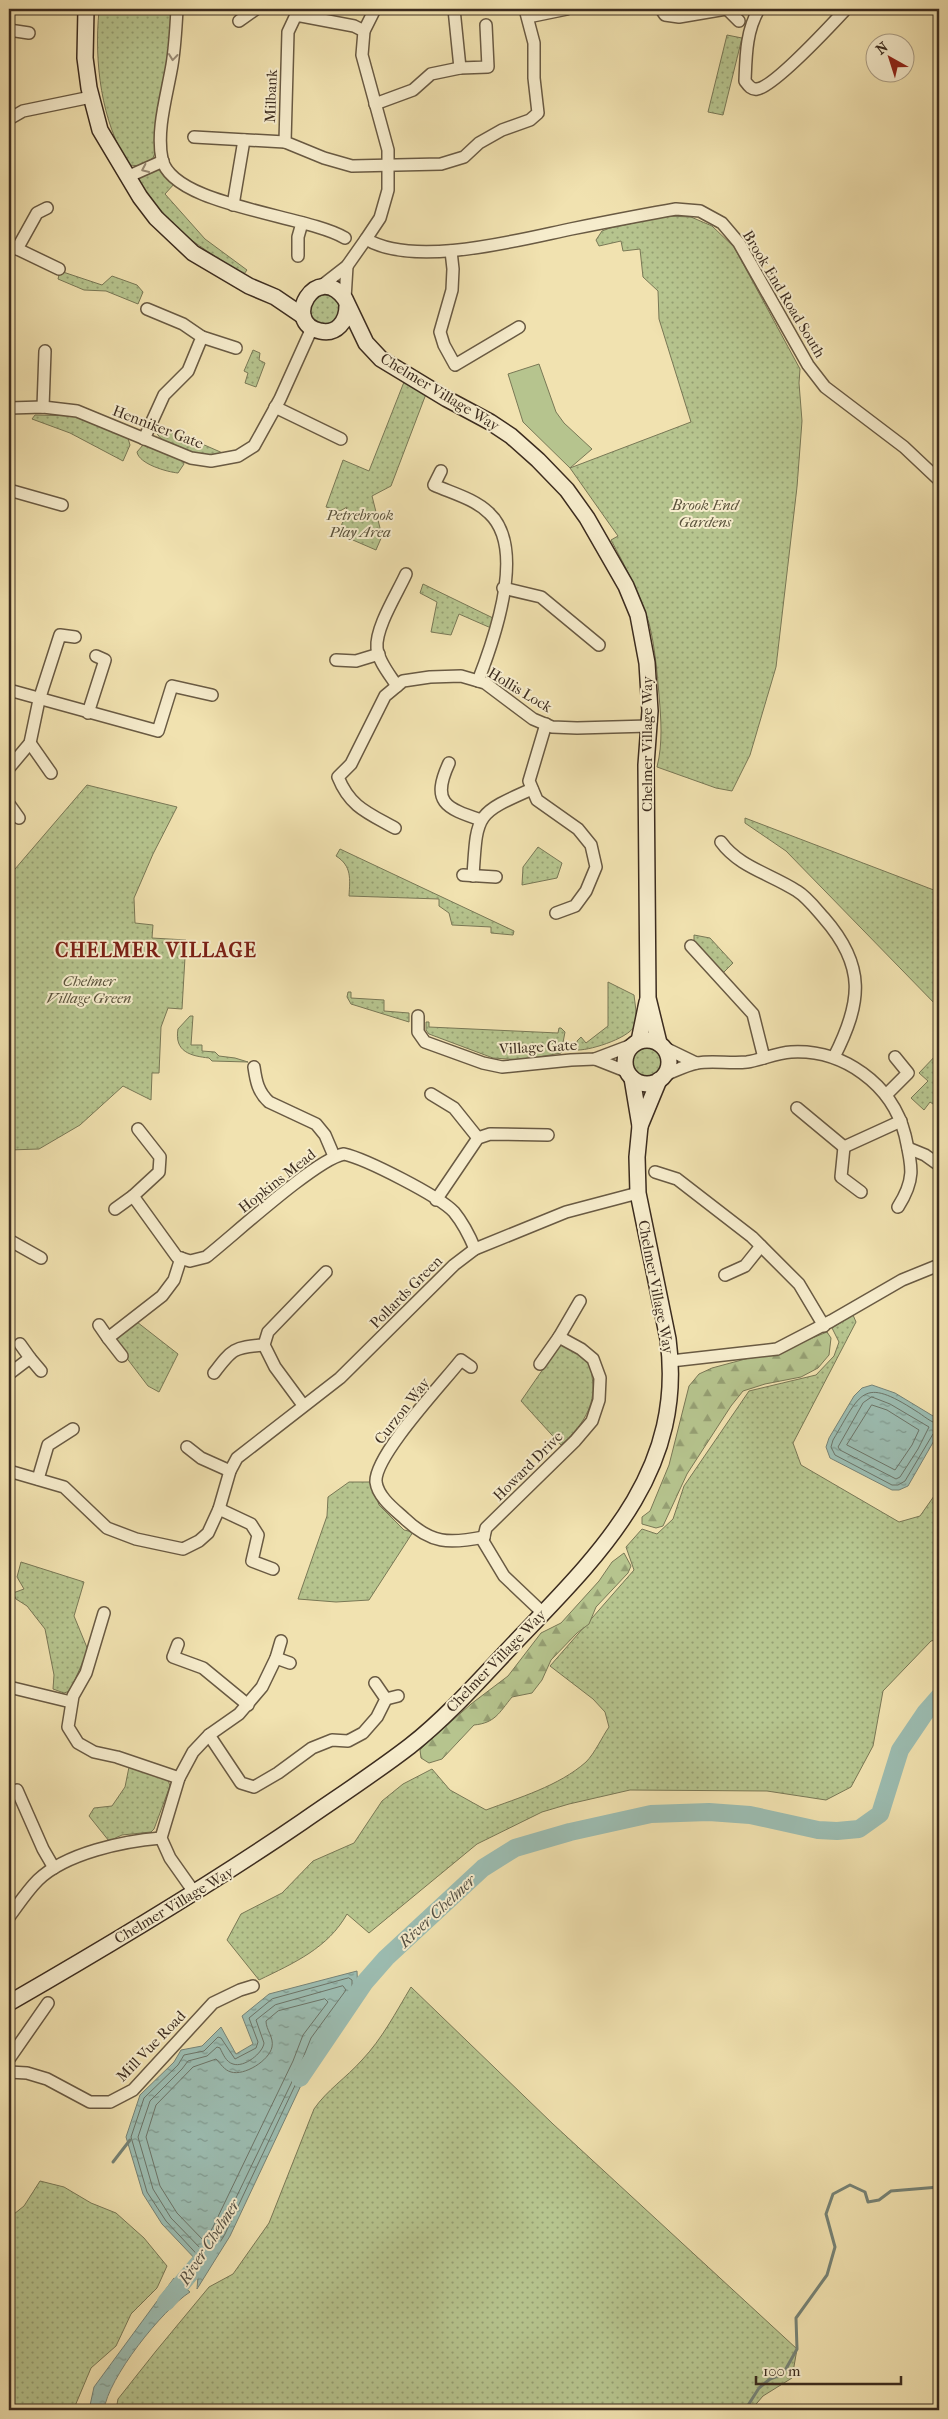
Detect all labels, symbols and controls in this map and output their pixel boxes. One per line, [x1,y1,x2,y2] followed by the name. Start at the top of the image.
[866,32,916,82] north arrow
[873,38,892,58] text: N
[168,54,179,62] one-way arrow
[261,69,281,123] street label: Milbank
[141,163,150,173] one-way arrow
[739,227,829,361] street label: Brook End Road South
[377,349,504,435] street label: Chelmer Village Way
[110,401,206,453] street label: Henniker Gate
[671,496,741,531] park label: Brook End Gardens
[325,506,394,541] park label: Petrebrook Play Area
[485,664,556,716] street label: Hollis Lock
[638,675,656,812] street label: Chelmer Village Way
[55,939,257,962] district label: CHELMER VILLAGE
[47,972,131,1007] park label: Chelmer Village Green
[497,1036,578,1058] street label: Village Gate
[235,1145,320,1217] street label: Hopkins Mead
[634,1219,678,1356] street label: Chelmer Village Way
[366,1252,446,1332] street label: Pollards Green
[370,1373,434,1448] street label: Curzon Way
[489,1427,567,1505] street label: Howard Drive
[442,1605,550,1716] street label: Chelmer Village Way
[111,1862,238,1948] street label: Chelmer Village Way
[394,1869,481,1952] water label: River Chelmer
[113,2006,190,2085] street label: Mill Vue Road
[174,2194,245,2289] water label: River Chelmer
[756,2354,900,2386] scale bar
[763,2362,801,2380] text: 100 m

